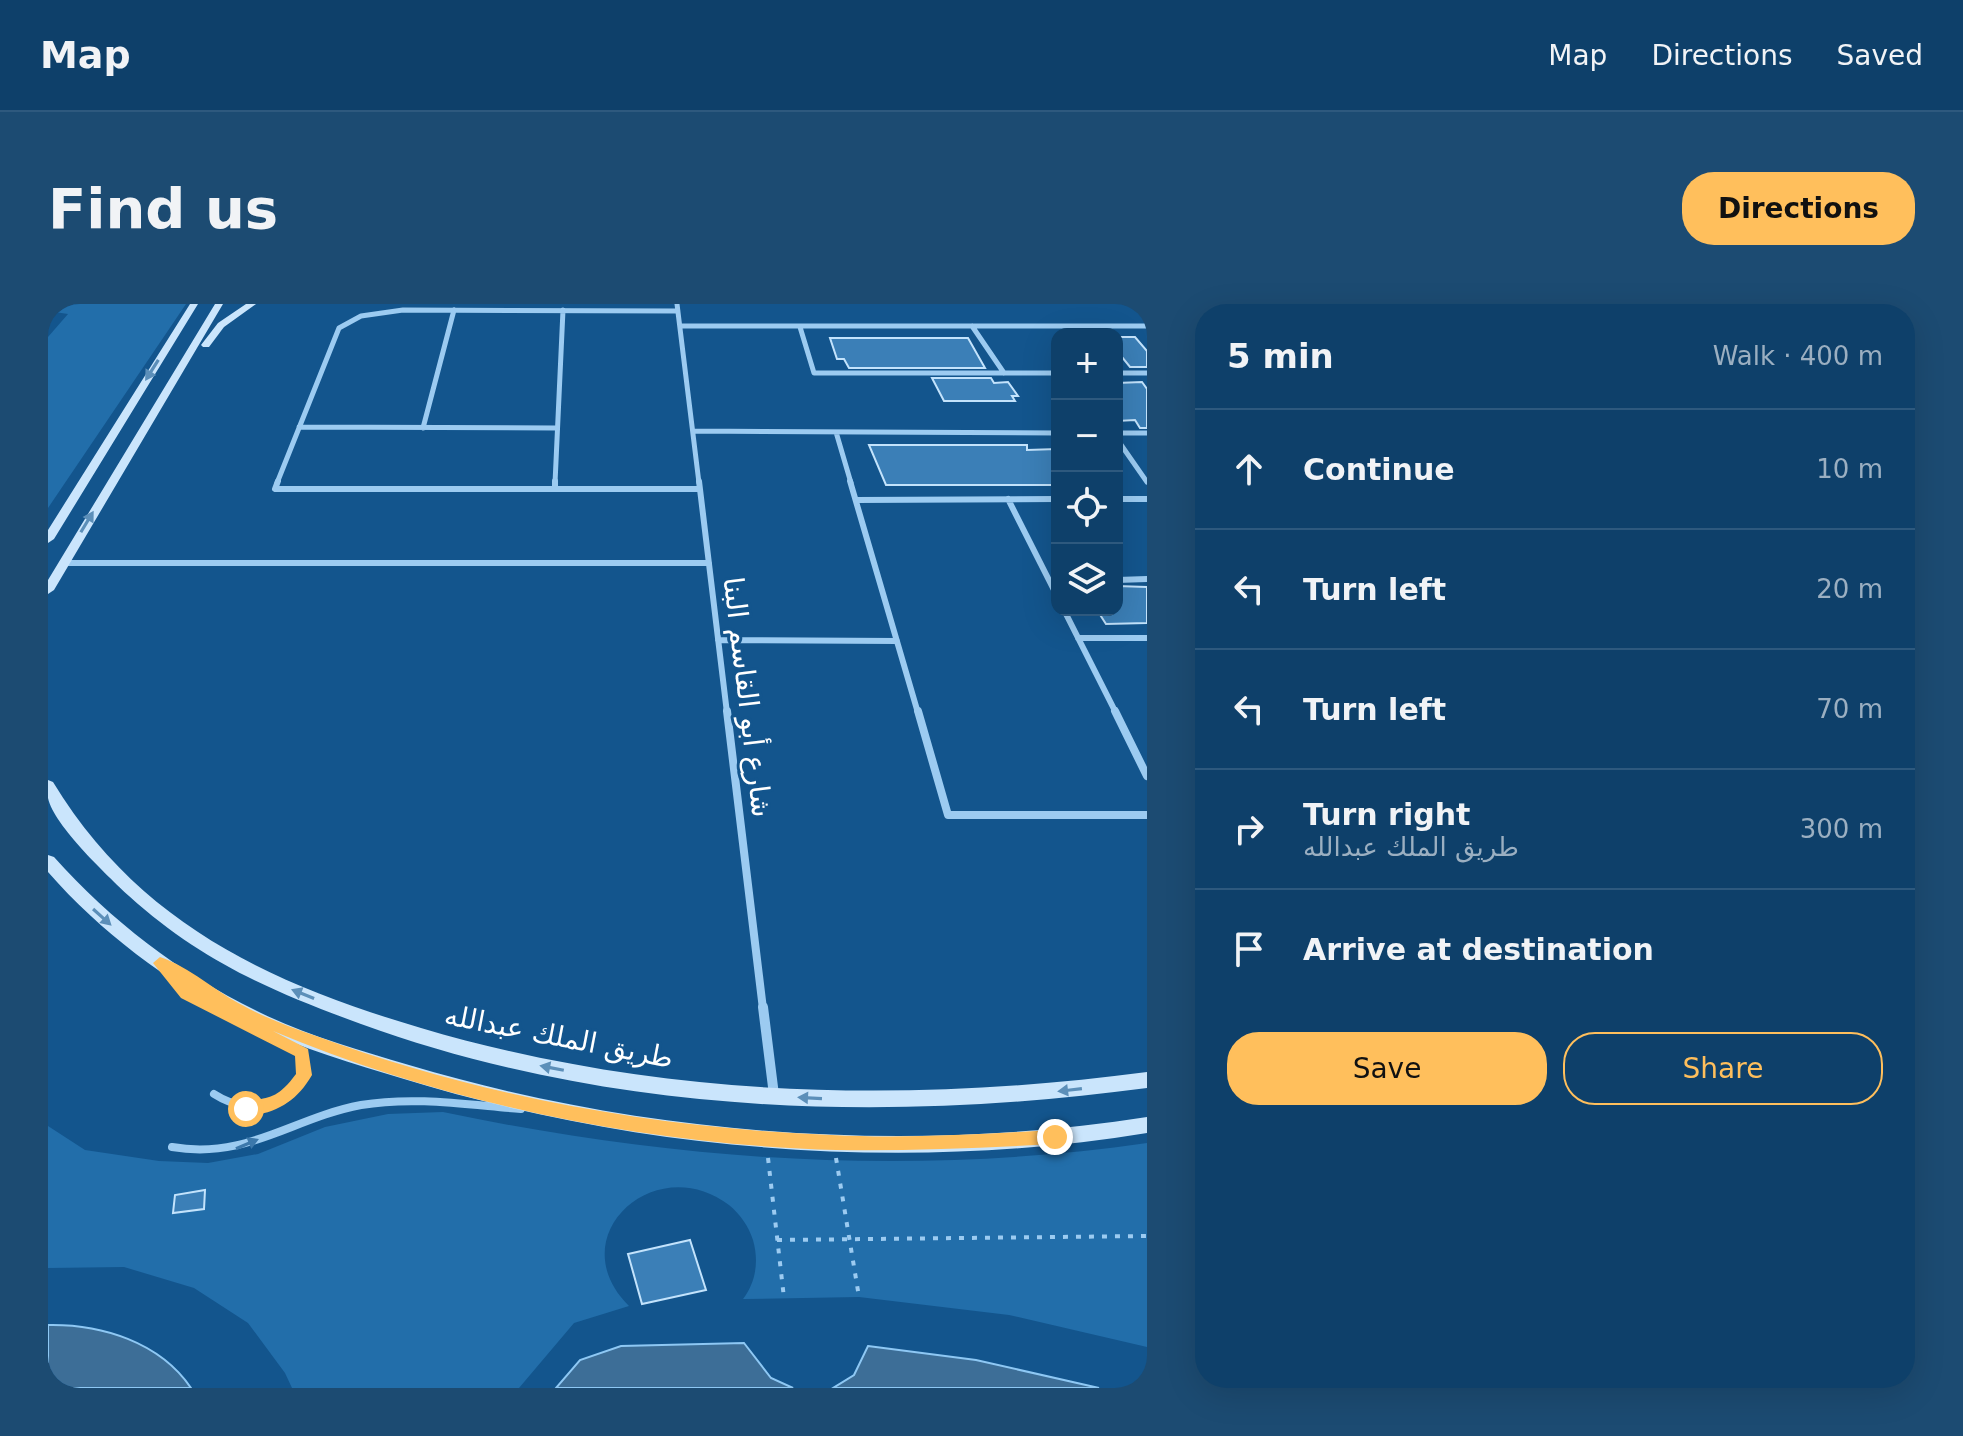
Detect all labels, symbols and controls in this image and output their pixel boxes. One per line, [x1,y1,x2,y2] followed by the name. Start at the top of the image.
[40,33,131,77] text: Map
[1548,39,1607,72] text: Map
[1651,39,1792,72] text: Directions
[1836,39,1923,72] text: Saved
[1682,172,1915,245] button: Directions
[48,176,278,241] text: Find us
[1051,328,1123,616] map controls
[1051,328,1123,400] button: +
[1227,336,1334,376] text: 5 min
[1713,341,1883,371] text: Walk · 400 m
[145,359,159,381] one-way arrow
[1051,400,1123,472] button: −
[1227,447,1271,491] icon: ahead
[1303,452,1455,487] text: Continue
[1816,454,1883,484] text: 10 m
[1051,472,1123,544] button: locate
[80,511,94,533] one-way arrow
[1051,544,1123,616] button: layers
[1227,567,1271,611] icon: left
[1303,572,1446,607] text: Turn left
[1816,574,1883,604] text: 20 m
[716,575,782,819] street label: شارع أبو القاسم البنا
[1227,687,1271,731] icon: left
[1303,692,1446,727] text: Turn left
[1816,694,1883,724] text: 70 m
[1303,797,1470,832] text: Turn right
[1227,807,1271,851] icon: right
[1800,814,1883,844] text: 300 m
[1303,832,1519,862] text: طريق الملك عبدالله
[93,907,112,925] one-way arrow
[1227,927,1271,971] icon: arrive
[1303,932,1654,967] text: Arrive at destination
[291,987,315,1000] one-way arrow
[442,998,676,1075] street label: طريق الملك عبدالله
[1227,1032,1547,1105] button: Save
[1563,1032,1883,1105] button: Share
[539,1061,564,1073] one-way arrow
[1057,1084,1082,1097] one-way arrow
[228,1091,264,1127] route start
[797,1091,822,1104] one-way arrow
[1037,1119,1073,1155] route end
[235,1138,259,1151] one-way arrow

